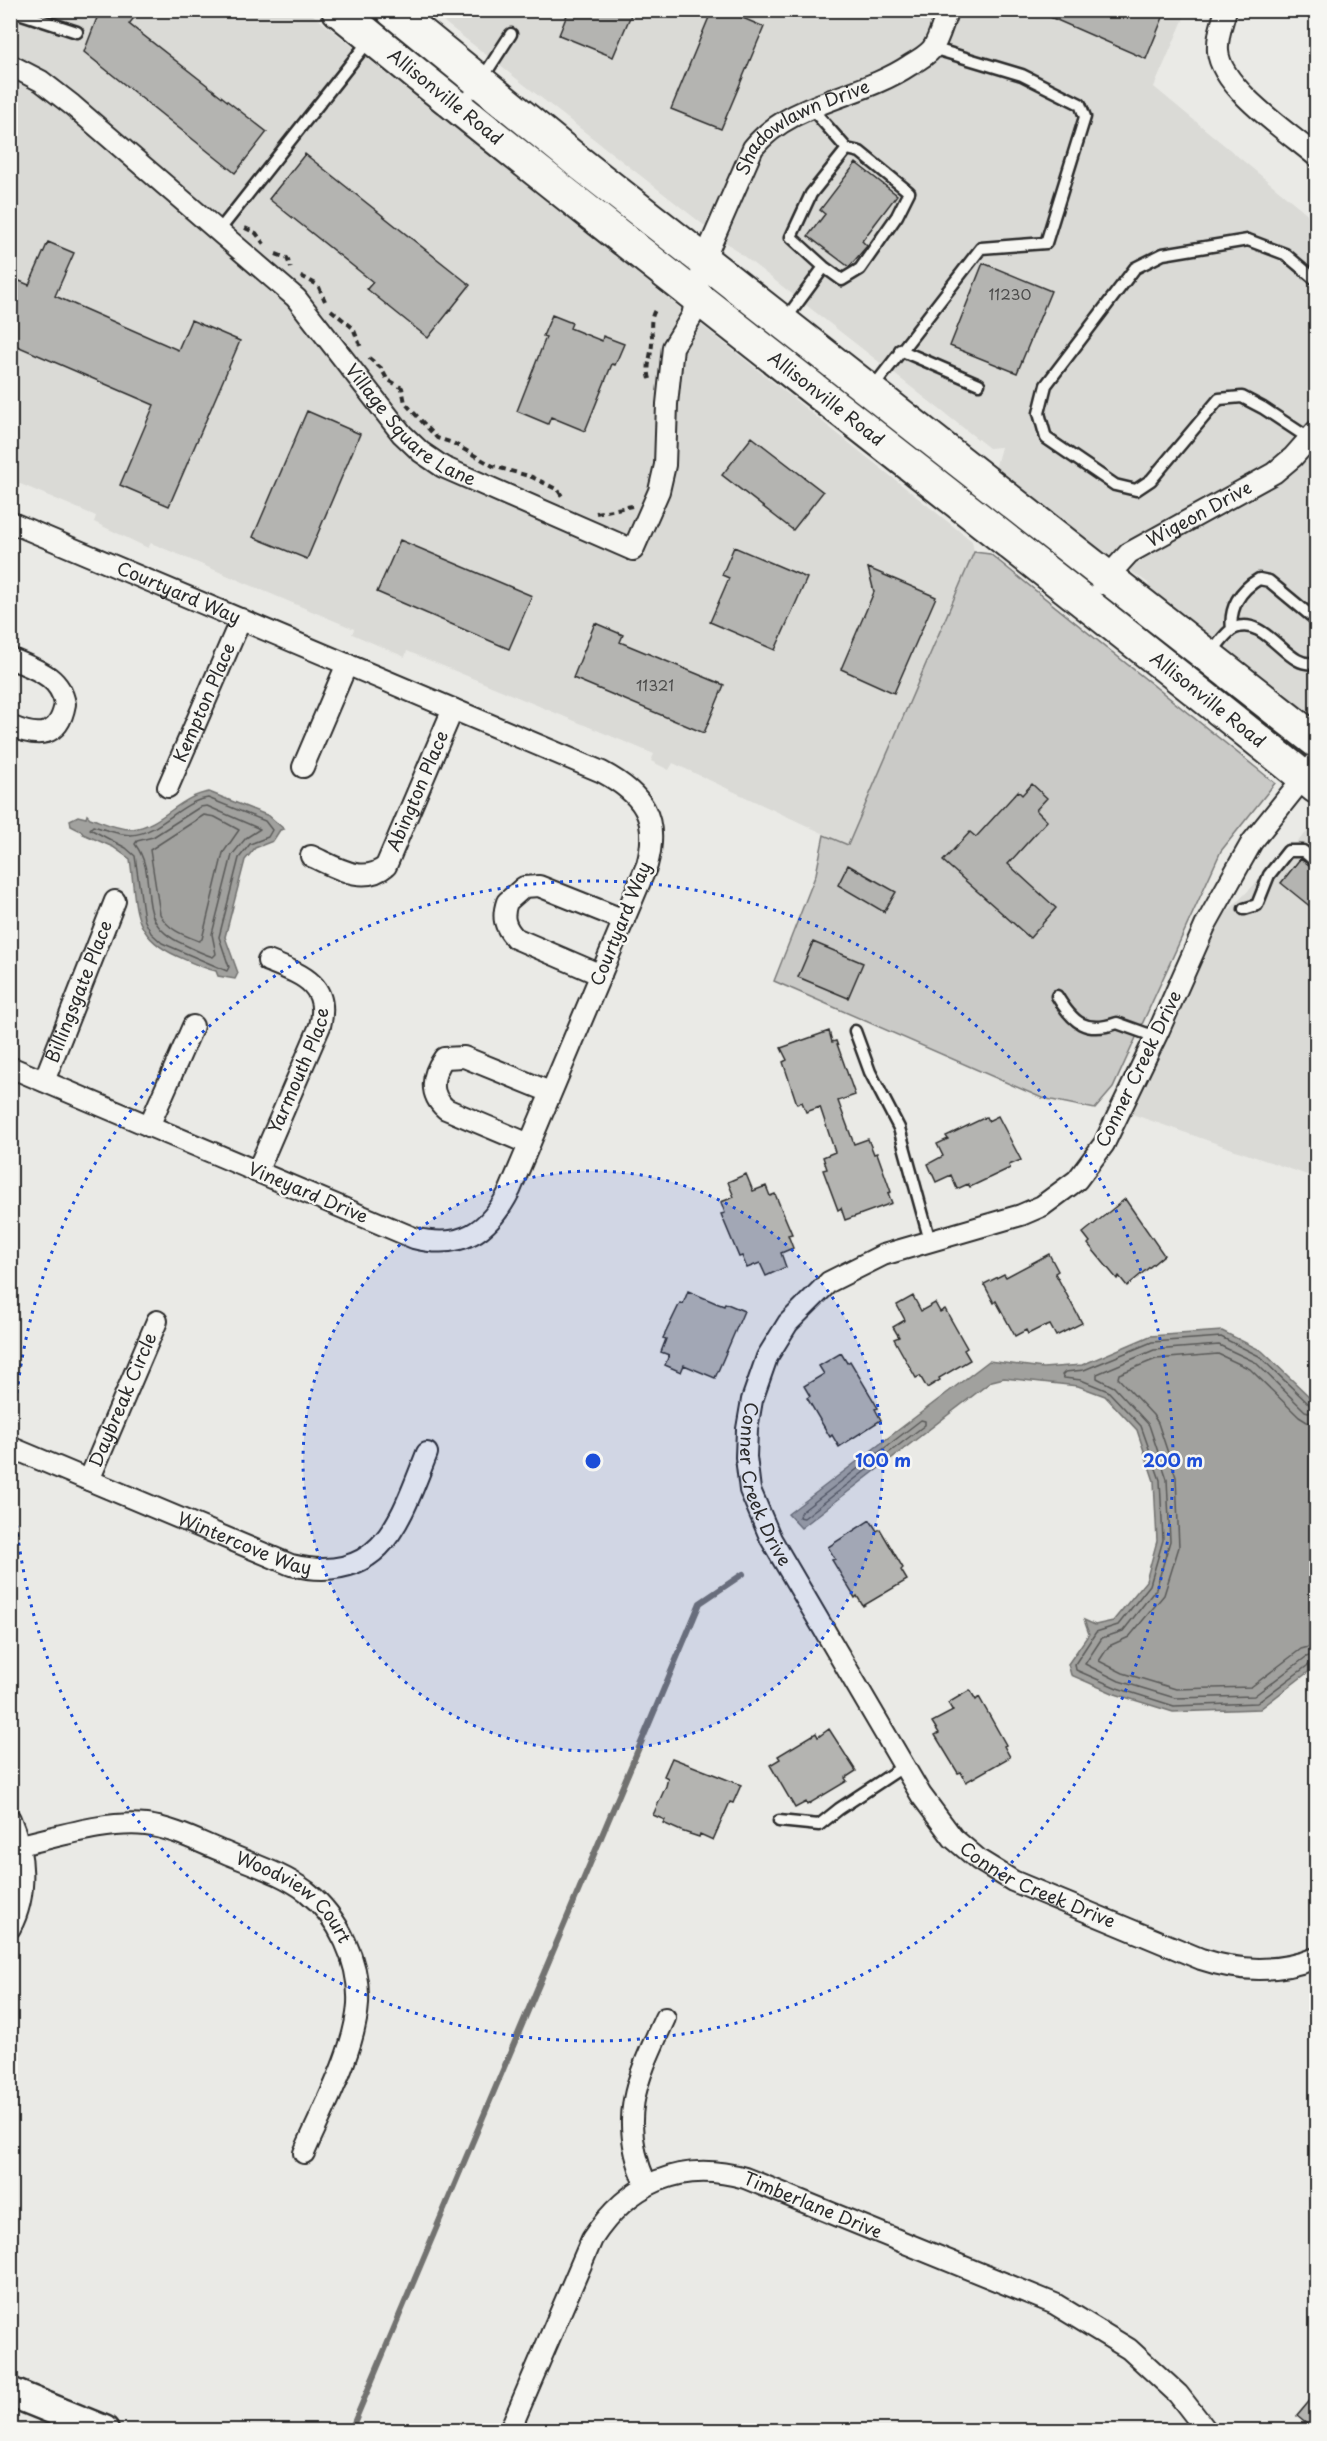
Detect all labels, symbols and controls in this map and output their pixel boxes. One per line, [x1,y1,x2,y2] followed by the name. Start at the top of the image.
[383,41,509,151] street label: Allisonville Road
[728,72,873,179] street label: Shadowlawn Drive
[989,282,1032,305] house number: 11230
[763,343,891,452] street label: Allisonville Road
[340,357,481,492] street label: Village Square Lane
[1141,473,1256,553] street label: Wigeon Drive
[113,554,245,630] street label: Courtyard Way
[165,638,241,766] street label: Kempton Place
[1145,644,1272,753] street label: Allisonville Road
[636,673,674,696] house number: 11321
[379,726,454,855] street label: Abington Place
[582,857,657,990] street label: Courtyard Way
[38,916,118,1066] street label: Billingsgate Place
[1088,985,1187,1151] street label: Conner Creek Drive
[260,1007,334,1137] street label: Yarmouth Place
[244,1154,373,1229] street label: Vineyard Drive
[81,1328,163,1471] street label: Daybreak Circle
[734,1400,799,1571] street label: Conner Creek Drive
[855,1446,911,1473] text: 100 m
[1143,1446,1203,1473] text: 200 m
[583,1451,603,1471] centre of rings
[174,1504,313,1580] street label: Wintercove Way
[954,1834,1120,1934] street label: Conner Creek Drive
[232,1843,359,1947] street label: Woodview Court
[740,2164,887,2244] street label: Timberlane Drive

